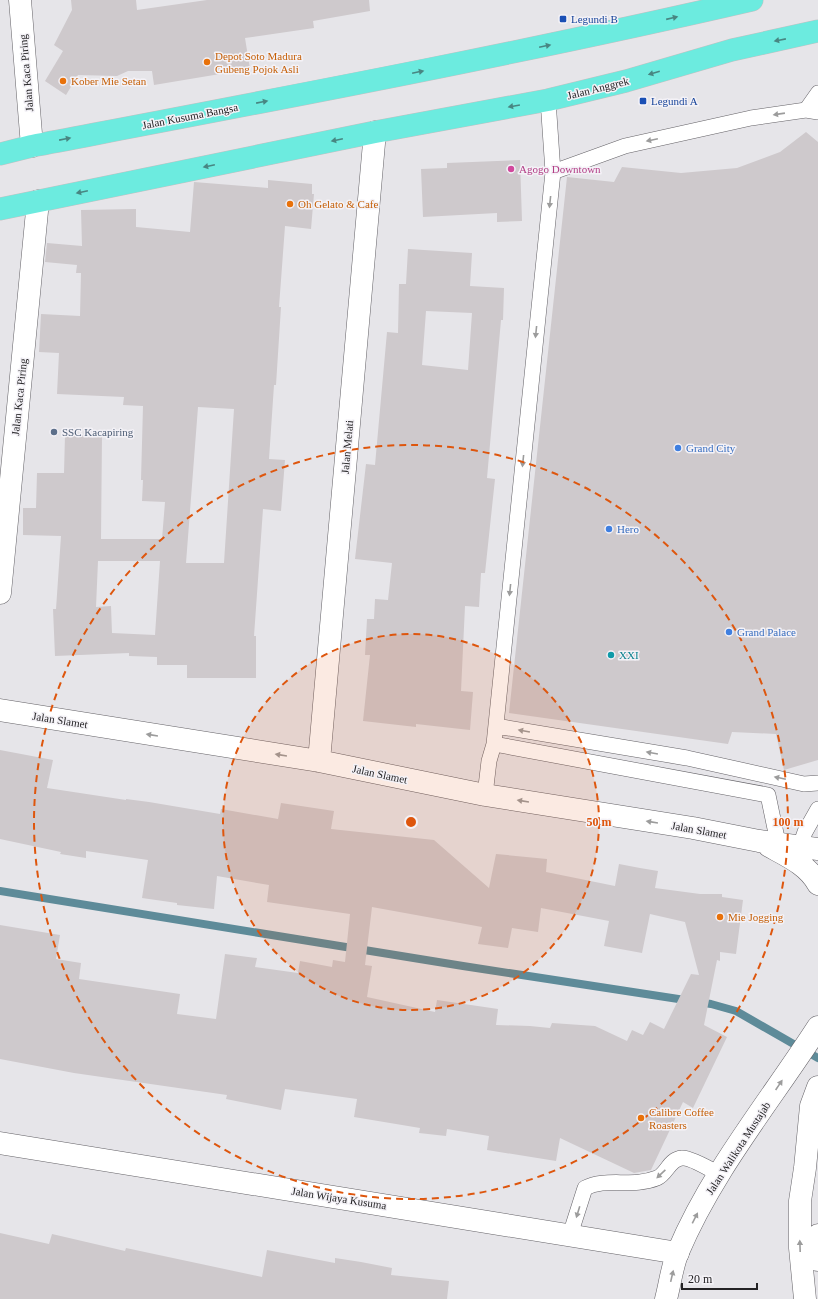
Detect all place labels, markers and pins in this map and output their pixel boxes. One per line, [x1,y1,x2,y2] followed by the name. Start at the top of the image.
[571,13,618,25] place label: Legundi B
[558,14,568,24] marker: Legundi B
[215,50,302,75] place label: Depot Soto Madura Gubeng Pojok Asli
[202,57,212,67] marker: Depot Soto Madura Gubeng Pojok Asli
[71,75,147,87] place label: Kober Mie Setan
[58,76,68,86] marker: Kober Mie Setan
[651,95,698,107] place label: Legundi A
[638,96,648,106] marker: Legundi A
[519,163,601,175] place label: Agogo Downtown
[506,164,516,174] marker: Agogo Downtown
[298,198,378,210] place label: Oh Gelato & Cafe
[285,199,295,209] marker: Oh Gelato & Cafe
[62,426,134,438] place label: SSC Kacapiring
[49,427,59,437] marker: SSC Kacapiring
[686,442,736,454] place label: Grand City
[673,443,683,453] marker: Grand City
[617,523,639,535] place label: Hero
[604,524,614,534] marker: Hero
[737,626,796,638] place label: Grand Palace
[724,627,734,637] marker: Grand Palace
[619,649,639,661] place label: XXI
[606,650,616,660] marker: XXI
[404,815,418,829] centre of rings
[728,911,784,923] place label: Mie Jogging
[715,912,725,922] marker: Mie Jogging
[649,1106,714,1131] place label: Calibre Coffee Roasters
[636,1113,646,1123] marker: Calibre Coffee Roasters

